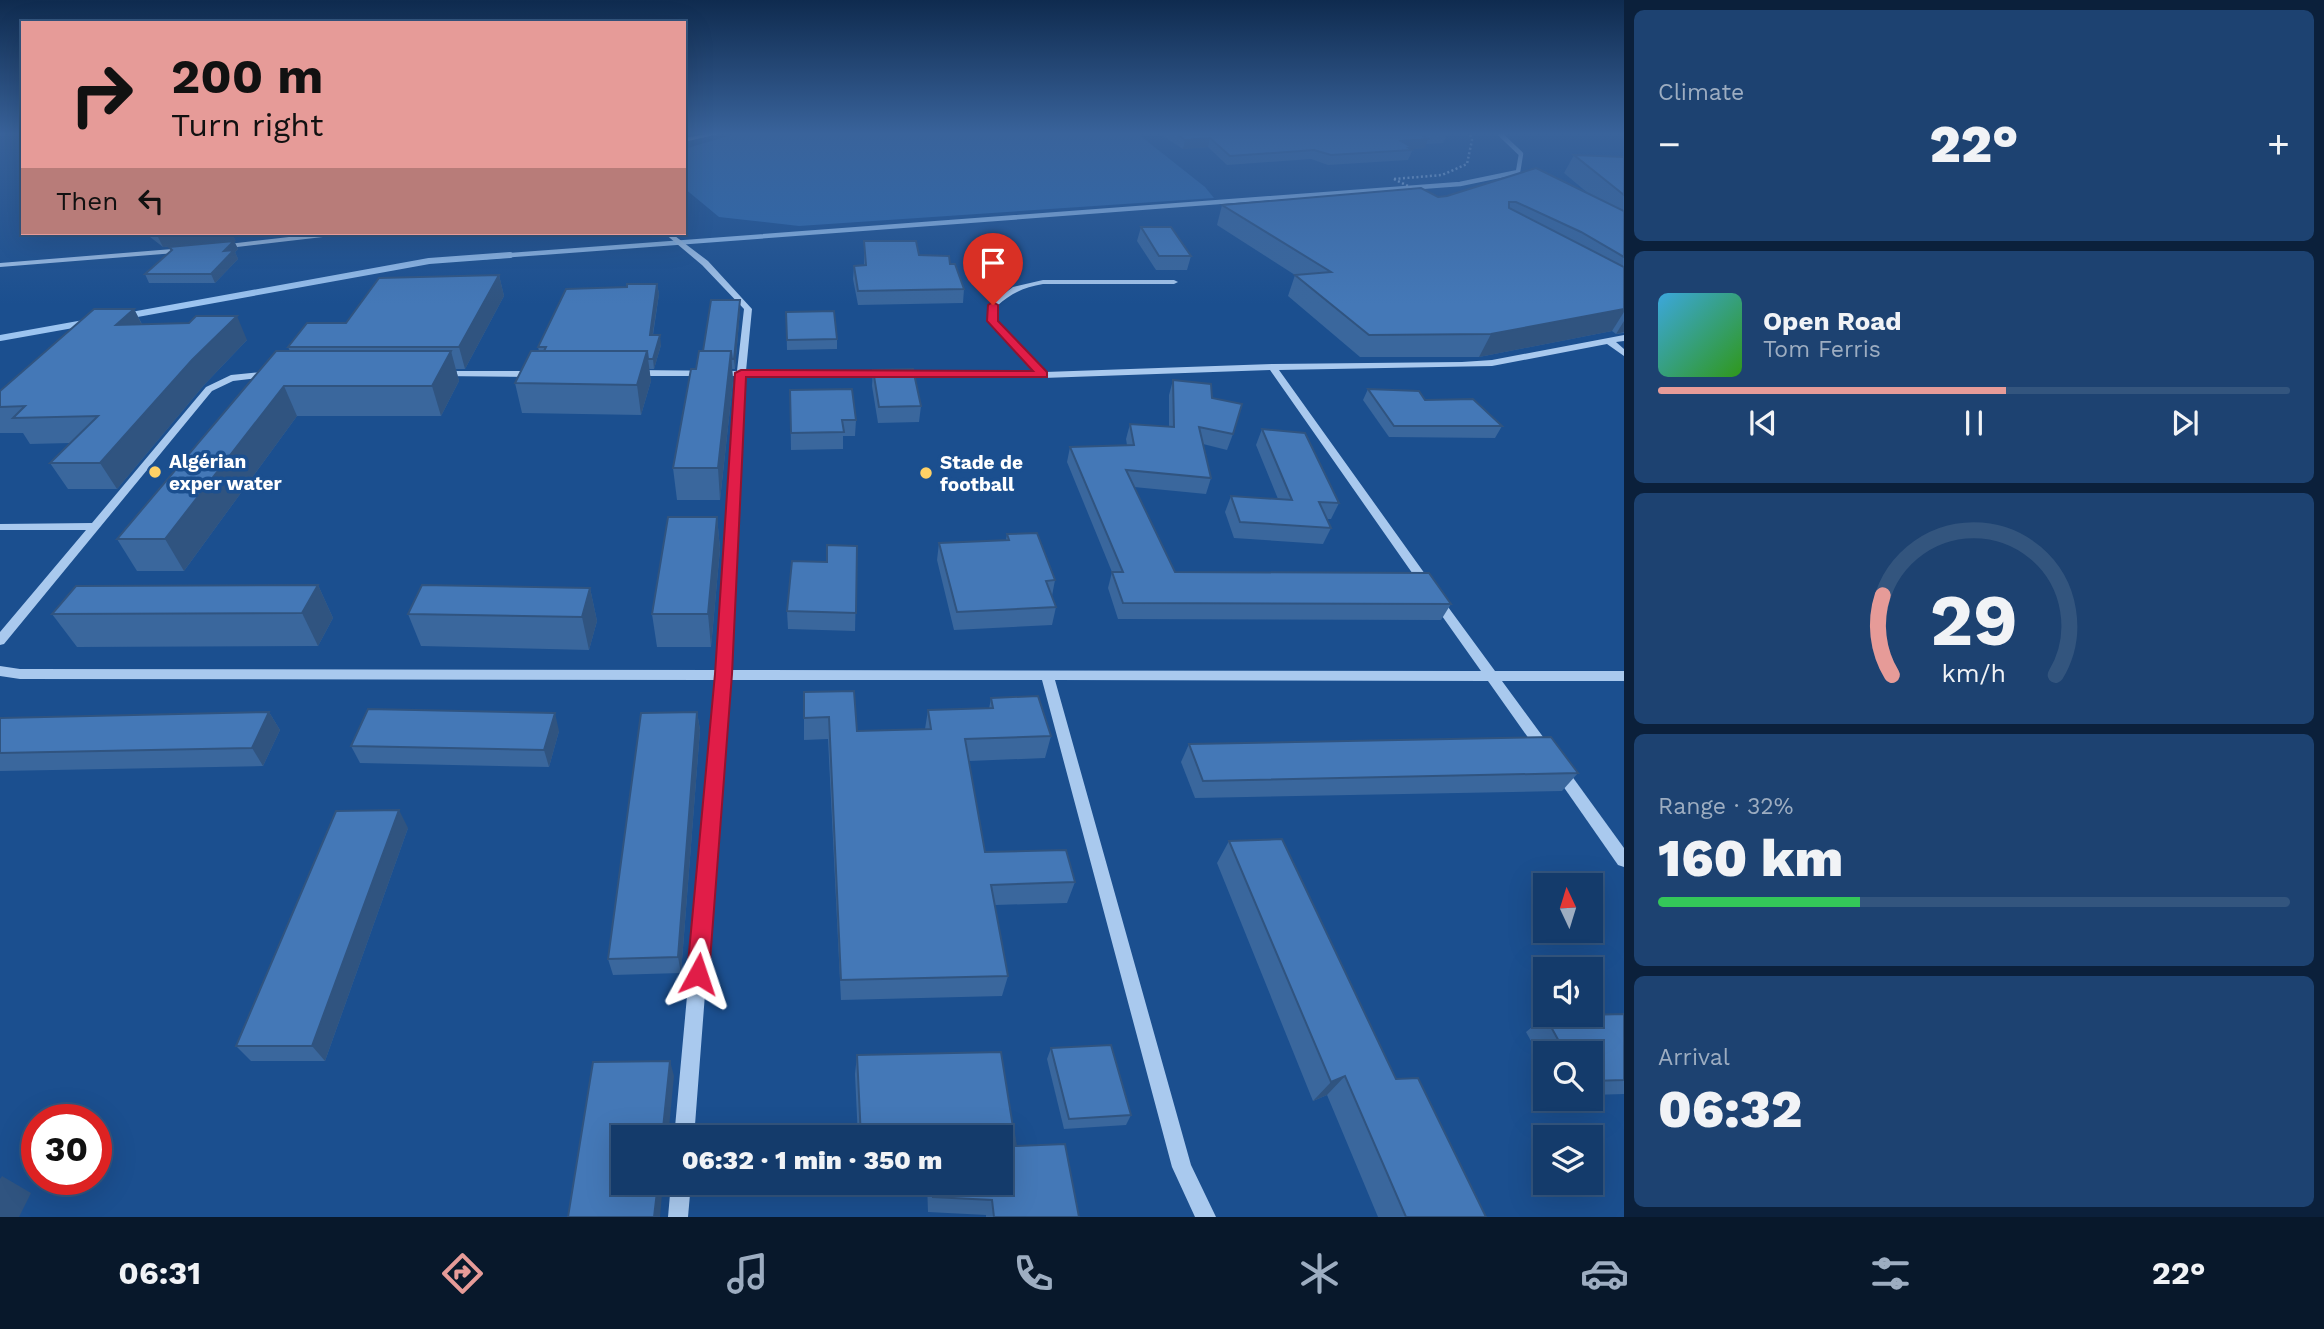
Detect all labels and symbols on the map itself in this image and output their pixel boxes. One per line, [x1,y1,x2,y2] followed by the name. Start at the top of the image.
[963,233,1023,305] pin
[169,450,282,495] place label: Algérian exper water
[940,451,1023,496] place label: Stade de football
[147,464,163,480] marker: Algérian exper water
[918,465,934,481] marker: Stade de football
[1533,873,1603,943] north arrow
[661,937,735,1011] position arrow
[21,1104,112,1195] speed limit sign: 30

